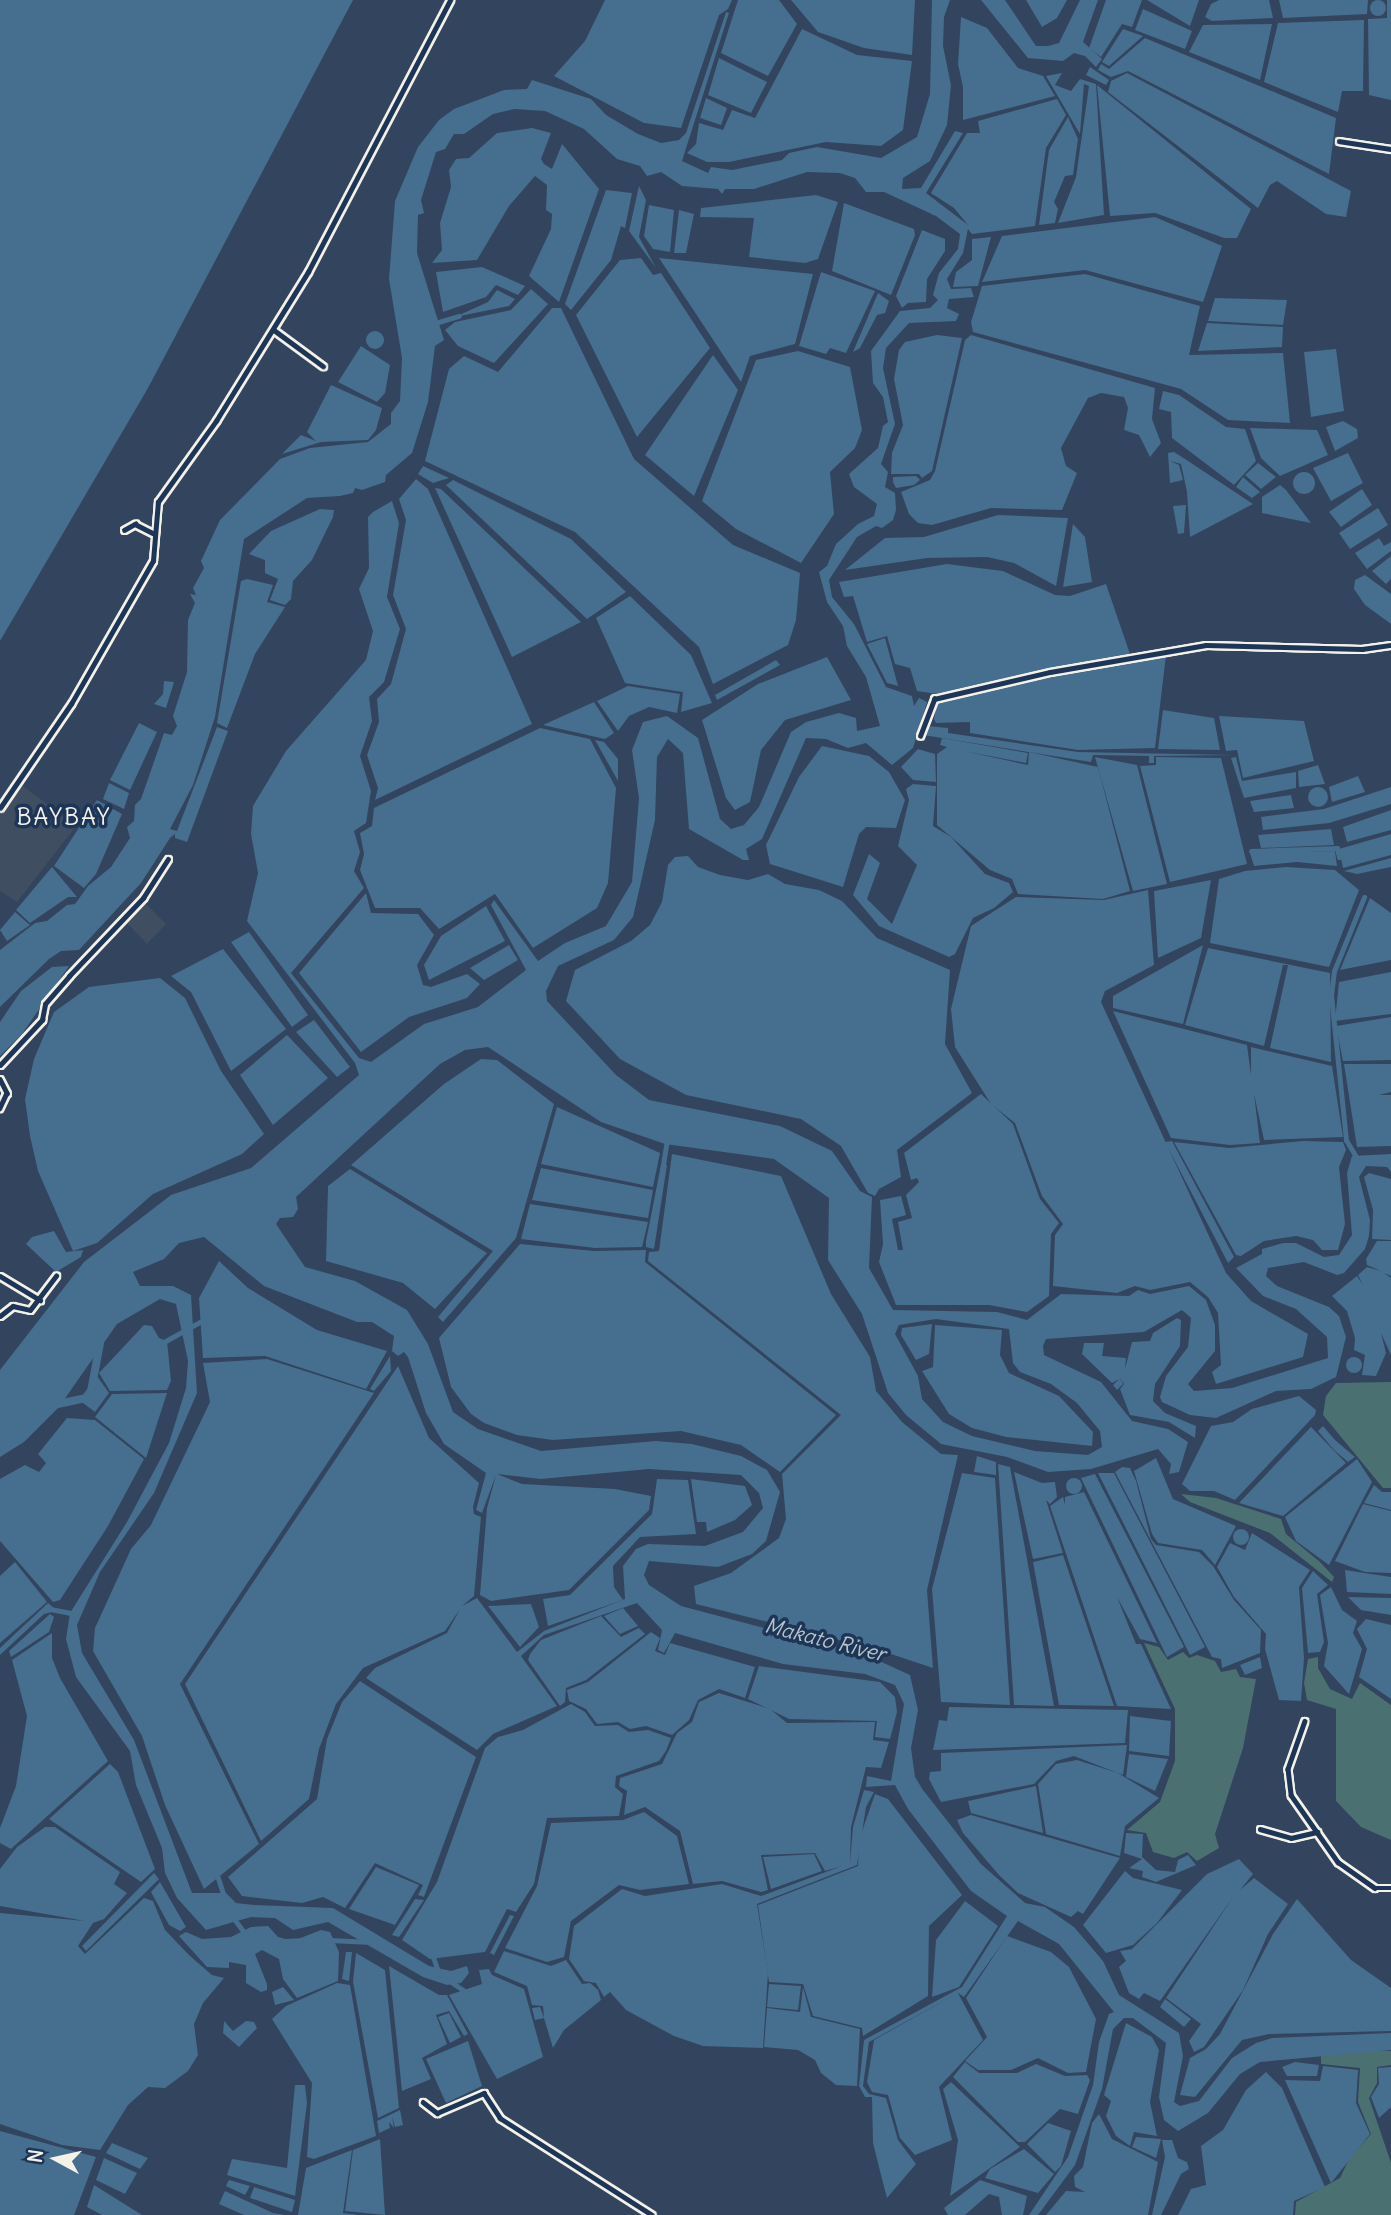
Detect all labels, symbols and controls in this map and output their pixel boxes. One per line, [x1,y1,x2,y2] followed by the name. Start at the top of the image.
[17,803,111,831] district label: BAYBAY
[762,1613,888,1667] water label: Makato River
[21,2124,91,2194] north arrow
[22,2148,48,2164] text: N

